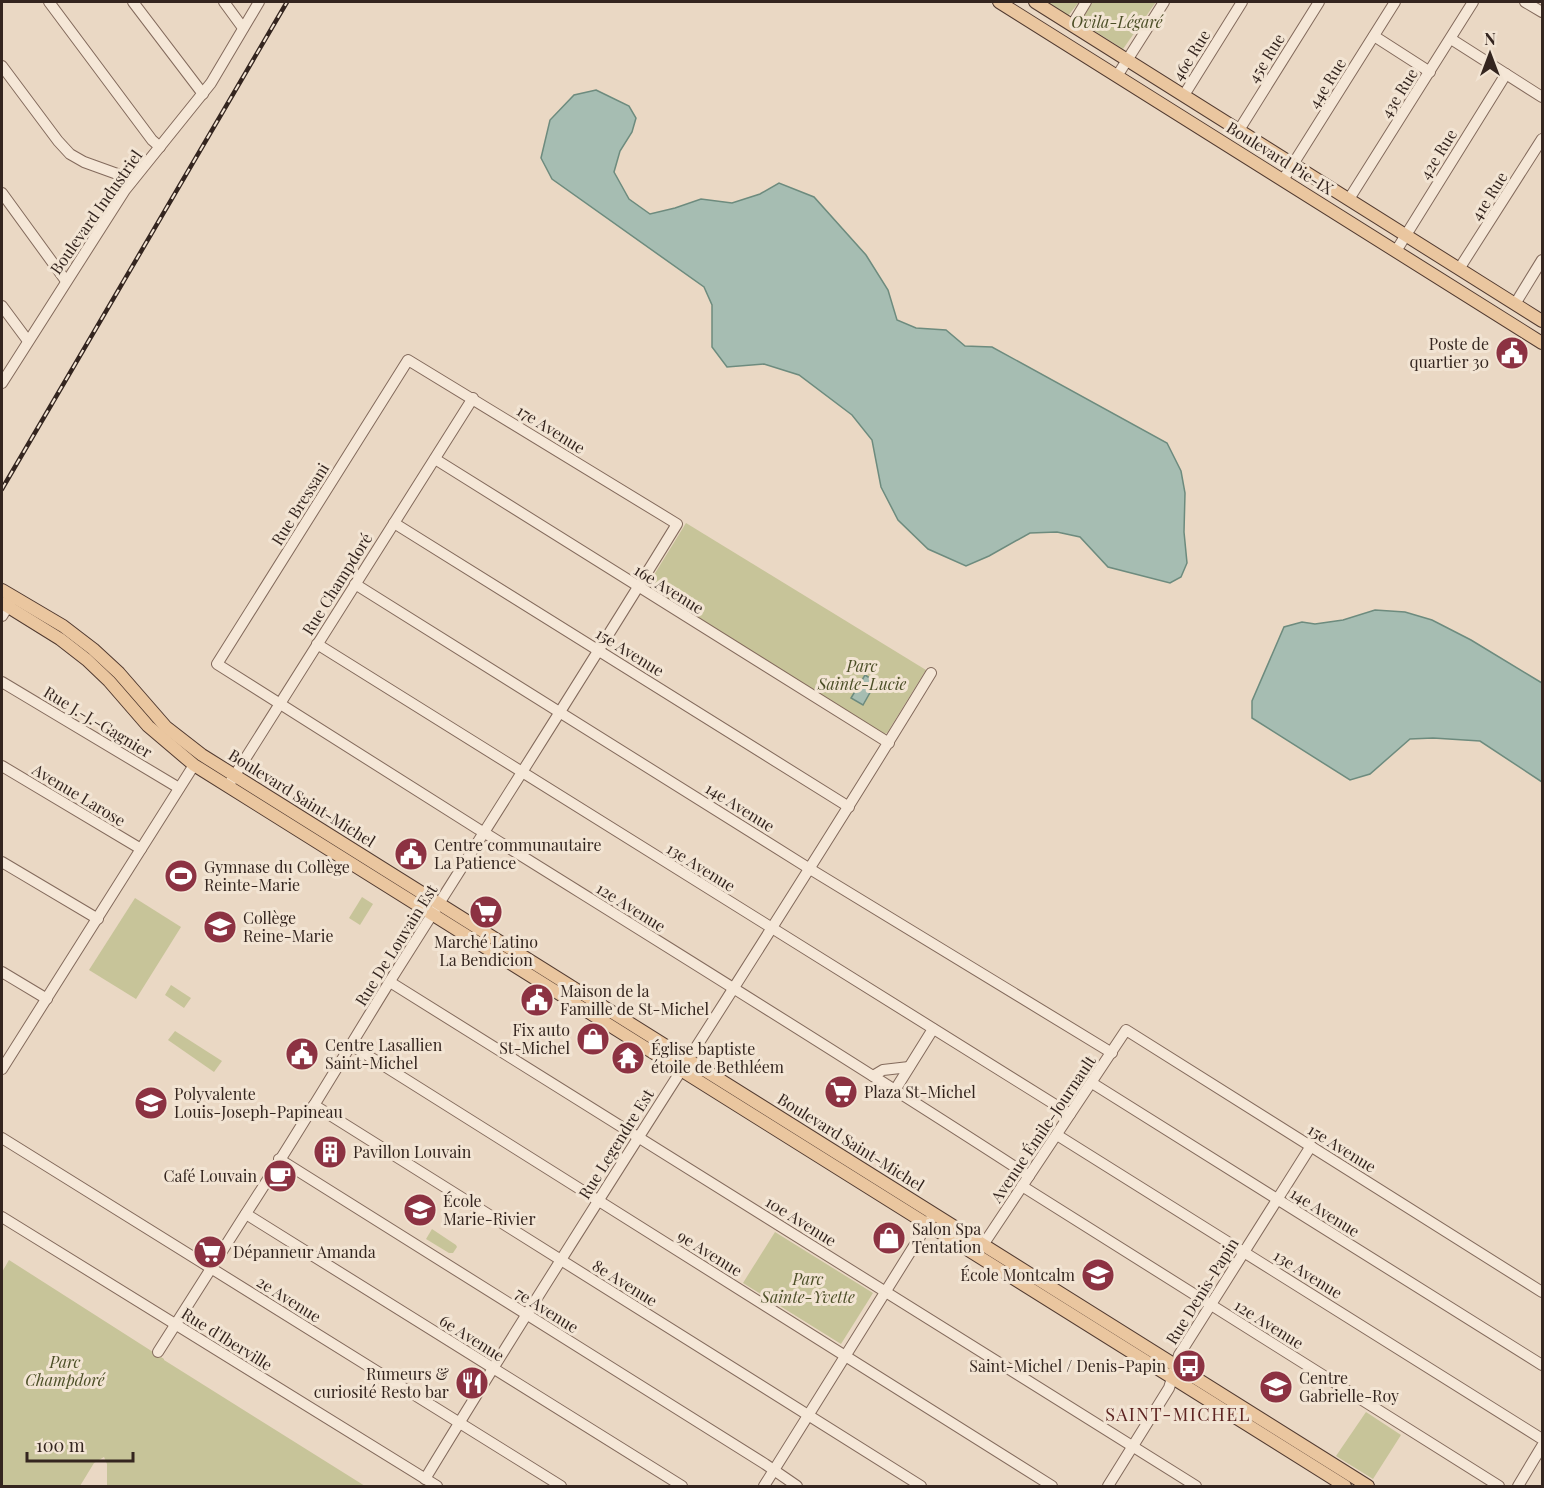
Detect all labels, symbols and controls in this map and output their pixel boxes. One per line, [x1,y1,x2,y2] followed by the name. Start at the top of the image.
[1071,11,1164,32] park label: Ovila-Légaré
[1460,24,1520,84] north arrow
[1167,25,1214,84] street label: 46e Rue
[1484,28,1496,49] text: N
[1242,29,1289,86] street label: 45e Rue
[1303,54,1350,112] street label: 44e Rue
[1375,64,1422,121] street label: 43e Rue
[1223,116,1338,199] street label: Boulevard Pie-IX
[1414,125,1461,183] street label: 42e Rue
[45,145,147,278] street label: Boulevard Industriel
[1465,167,1512,224] street label: 41e Rue
[1410,333,1489,372] place label: Poste de quartier 30
[1494,335,1530,371] public building icon: Poste de quartier 30
[513,399,589,458] street label: 17e Avenue
[266,458,333,549] street label: Rue Bressani
[297,529,376,639] street label: Rue Champdoré
[630,559,708,618] street label: 16e Avenue
[592,622,668,681] street label: 15e Avenue
[817,655,906,694] park label: Parc Sainte-Lucie
[40,681,156,762] street label: Rue J.-J.-Gagnier
[225,744,380,852] street label: Boulevard Saint-Michel
[28,758,130,831] street label: Avenue Larose
[702,777,779,836] street label: 14e Avenue
[434,834,602,873] place label: Centre communautaire La Patience
[393,836,429,872] public building icon: Centre communautaire La Patience
[663,837,740,896] street label: 13e Avenue
[204,856,350,895] place label: Gymnase du Collège Reinte-Marie
[163,858,199,894] sports icon: Gymnase du Collège Reinte-Marie
[593,877,670,936] street label: 12e Avenue
[350,880,442,1009] street label: Rue De Louvain Est
[468,894,504,930] supermarket icon: Marché Latino La Bendicion
[243,907,334,946] place label: Collège Reine-Marie
[202,909,238,945] school or university icon: Collège Reine-Marie
[434,931,538,970] place label: Marché Latino La Bendicion
[560,980,709,1019] place label: Maison de la Famille de St-Michel
[519,982,555,1018] public building icon: Maison de la Famille de St-Michel
[499,1019,570,1058] place label: Fix auto St-Michel
[575,1021,611,1057] shop icon: Fix auto St-Michel
[325,1034,443,1073] place label: Centre Lasallien Saint-Michel
[284,1036,320,1072] public building icon: Centre Lasallien Saint-Michel
[651,1038,784,1077] place label: Église baptiste étoile de Bethléem
[610,1040,646,1076] temple icon: Église baptiste étoile de Bethléem
[985,1051,1100,1207] street label: Avenue Émile-Journault
[823,1074,859,1110] supermarket icon: Plaza St-Michel
[864,1081,976,1102] place label: Plaza St-Michel
[174,1083,343,1122] place label: Polyvalente Louis-Joseph-Papineau
[573,1084,658,1203] street label: Rue Legendre Est
[133,1085,169,1121] school or university icon: Polyvalente Louis-Joseph-Papineau
[774,1088,929,1196] street label: Boulevard Saint-Michel
[1304,1118,1380,1177] street label: 15e Avenue
[312,1134,348,1170] building icon: Pavillon Louvain
[353,1141,472,1162] place label: Pavillon Louvain
[262,1158,298,1194] cafe icon: Café Louvain
[163,1165,257,1186] place label: Café Louvain
[1287,1182,1364,1241] street label: 14e Avenue
[443,1190,536,1229] place label: École Marie-Rivier
[762,1191,841,1251] street label: 10e Avenue
[402,1192,438,1228] school or university icon: École Marie-Rivier
[912,1218,982,1257] place label: Salon Spa Tentation
[871,1220,907,1256] shop icon: Salon Spa Tentation
[674,1224,747,1281] street label: 9e Avenue
[1160,1233,1243,1348] street label: Rue Denis-Papin
[192,1234,228,1270] supermarket icon: Dépanneur Amanda
[233,1241,376,1262] place label: Dépanneur Amanda
[1270,1244,1347,1303] street label: 13e Avenue
[589,1254,662,1311] street label: 8e Avenue
[1080,1257,1116,1293] school or university icon: École Montcalm
[960,1264,1075,1285] place label: École Montcalm
[760,1268,855,1307] park label: Parc Sainte-Yvette
[253,1271,325,1327] street label: 2e Avenue
[512,1282,583,1337] street label: 7e Avenue
[1231,1294,1308,1353] street label: 12e Avenue
[178,1302,277,1375] street label: Rue d'Iberville
[436,1309,509,1366] street label: 6e Avenue
[1171,1348,1207,1384] bus stop icon: Saint-Michel / Denis-Papin
[25,1351,106,1390] park label: Parc Champdoré
[969,1355,1166,1376] place label: Saint-Michel / Denis-Papin
[314,1363,450,1402] place label: Rumeurs & curiosité Resto bar
[454,1365,490,1401] restaurant icon: Rumeurs & curiosité Resto bar
[1299,1367,1399,1406] place label: Centre Gabrielle-Roy
[1258,1369,1294,1405] school or university icon: Centre Gabrielle-Roy
[1105,1402,1251,1426] district label: SAINT-MICHEL
[27,1425,134,1463] scale bar
[36,1433,85,1457] text: 100 m

